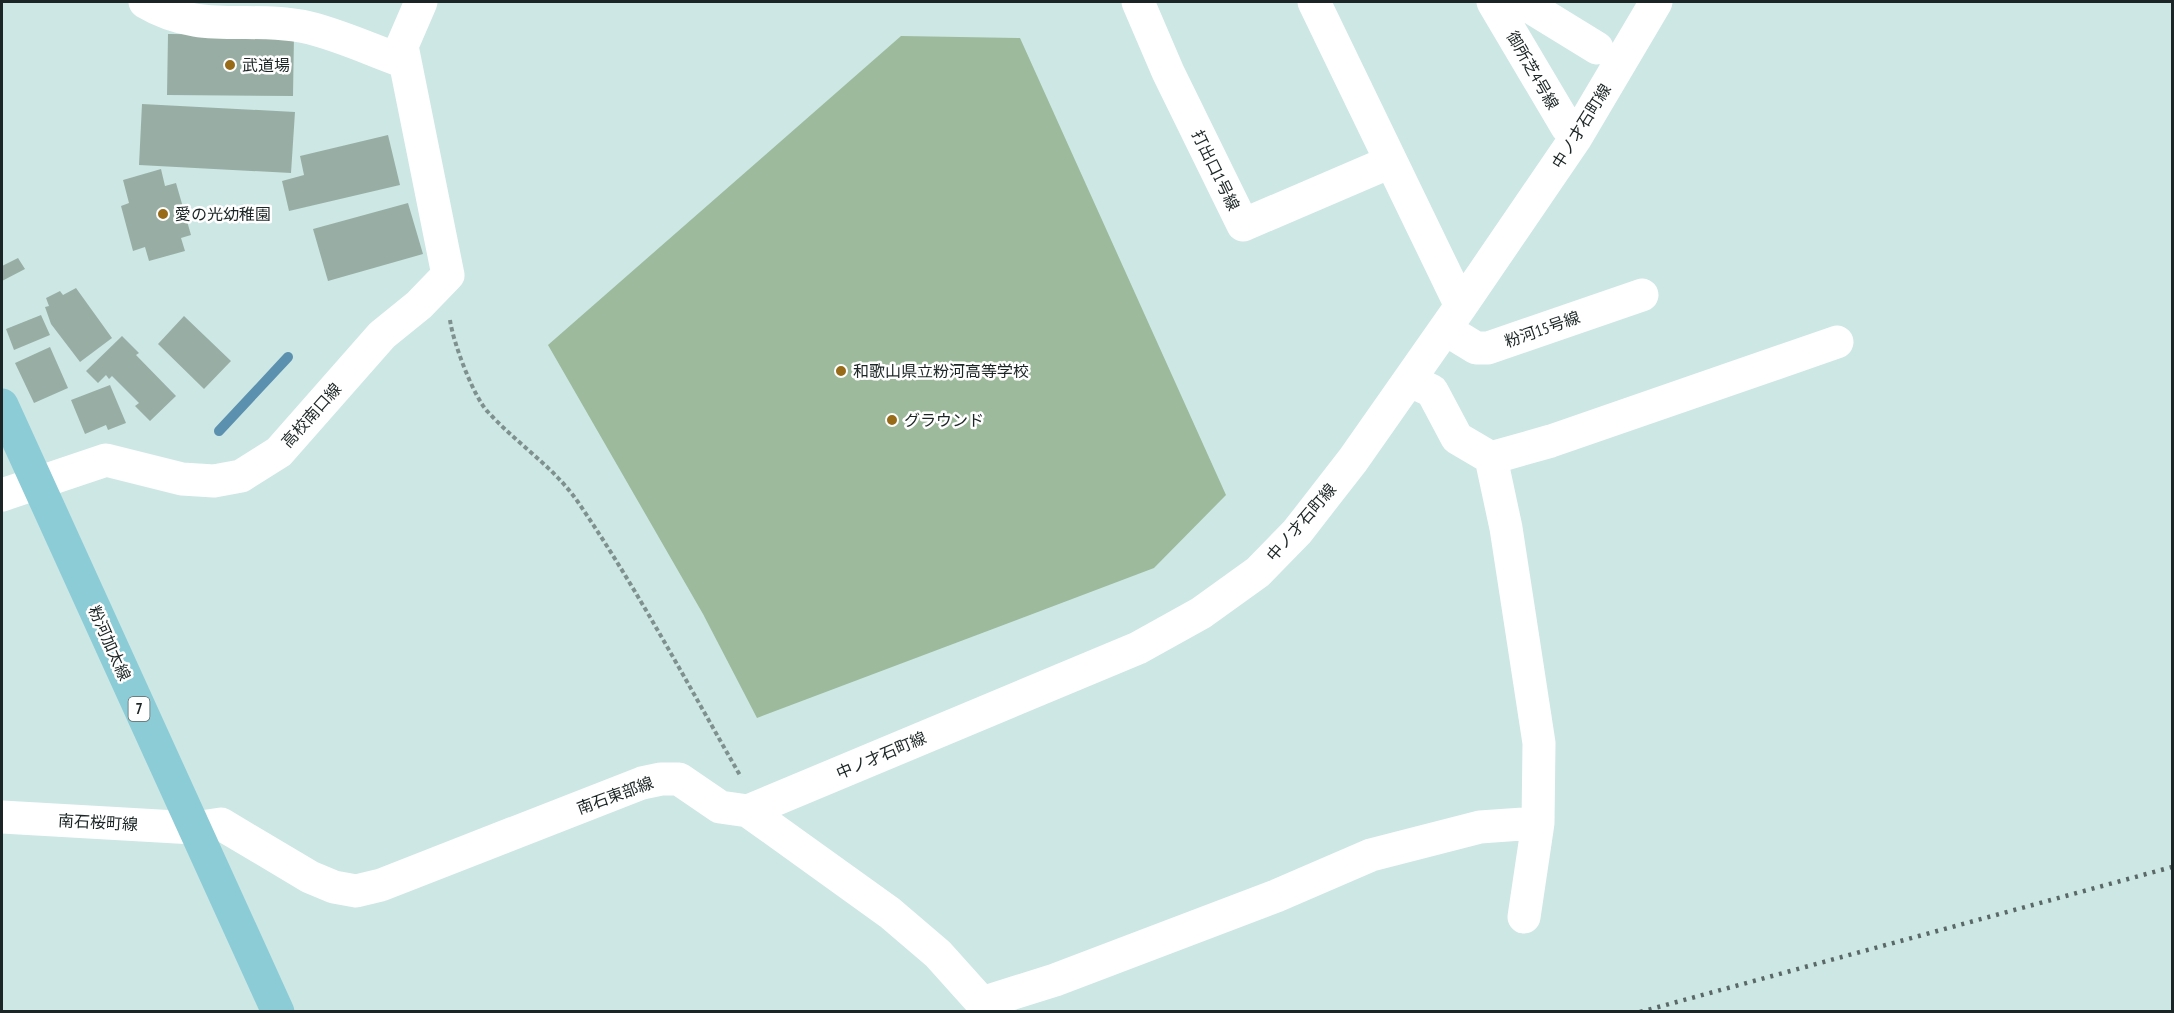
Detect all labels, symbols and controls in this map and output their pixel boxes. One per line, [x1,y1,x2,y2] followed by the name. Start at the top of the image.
[1503,27,1563,113] street label: 御所芝4号線
[242,55,290,75] place label: 武道場
[223,58,237,72] marker: 武道場
[1547,80,1615,172] street label: 中ノ才石町線
[1188,126,1244,214] street label: 打出口1号線
[175,204,271,224] place label: 愛の光幼稚園
[156,207,170,221] marker: 愛の光幼稚園
[1502,307,1582,351] street label: 粉河15号線
[853,361,1029,381] place label: 和歌山県立粉河高等学校
[834,364,848,378] marker: 和歌山県立粉河高等学校
[277,379,345,451] street label: 高校南口線
[904,410,984,430] place label: グラウンド
[885,413,899,427] marker: グラウンド
[1262,479,1340,565] street label: 中ノ才石町線
[85,602,135,684] street label: 粉河加太線
[128,697,150,721] road number: 7
[833,727,929,783] street label: 中ノ才石町線
[574,772,656,818] street label: 南石東部線
[58,810,138,834] street label: 南石桜町線

